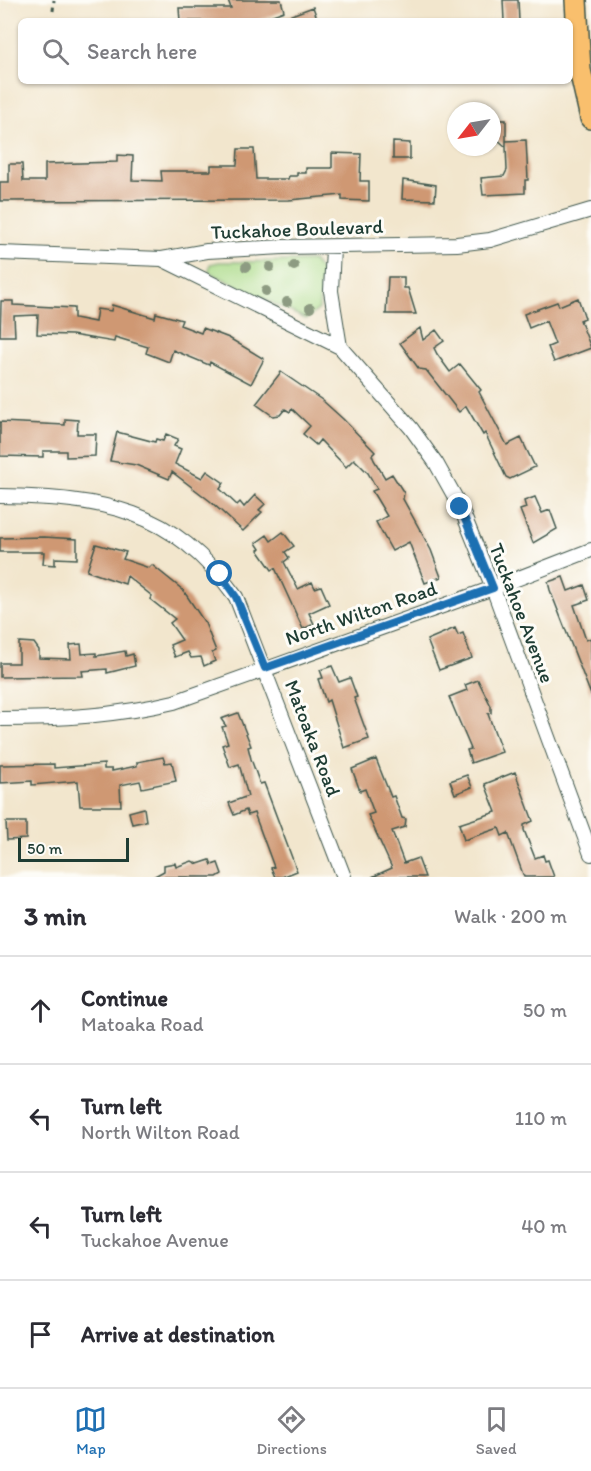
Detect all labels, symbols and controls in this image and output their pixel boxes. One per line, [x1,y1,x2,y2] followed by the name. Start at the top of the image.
[18,18,573,84] search box
[39,35,72,68] icon: search
[87,38,197,65] text: Search here
[447,102,501,156] north arrow
[210,214,384,244] street label: Tuckahoe Boulevard
[446,493,472,519] route end
[484,540,560,686] street label: Tuckahoe Avenue
[206,560,232,586] route start
[282,576,440,650] street label: North Wilton Road
[280,676,346,800] street label: Matoaka Road
[18,835,129,862] scale bar
[27,839,62,858] text: 50 m
[24,900,86,932] text: 3 min
[454,904,567,928] text: Walk · 200 m
[81,985,168,1012] text: Continue
[24,994,57,1027] icon: ahead
[523,998,567,1022] text: 50 m
[81,1012,204,1036] text: Matoaka Road
[81,1093,162,1120] text: Turn left
[24,1102,57,1135] icon: left
[515,1106,567,1130] text: 110 m
[81,1120,240,1144] text: North Wilton Road
[81,1201,162,1228] text: Turn left
[24,1210,57,1243] icon: left
[521,1214,567,1238] text: 40 m
[81,1228,229,1252] text: Tuckahoe Avenue
[24,1318,57,1351] icon: arrive
[81,1321,275,1348] text: Arrive at destination
[74,1403,107,1458] tab: Map
[256,1403,327,1458] tab: Directions
[476,1403,517,1458] tab: Saved

